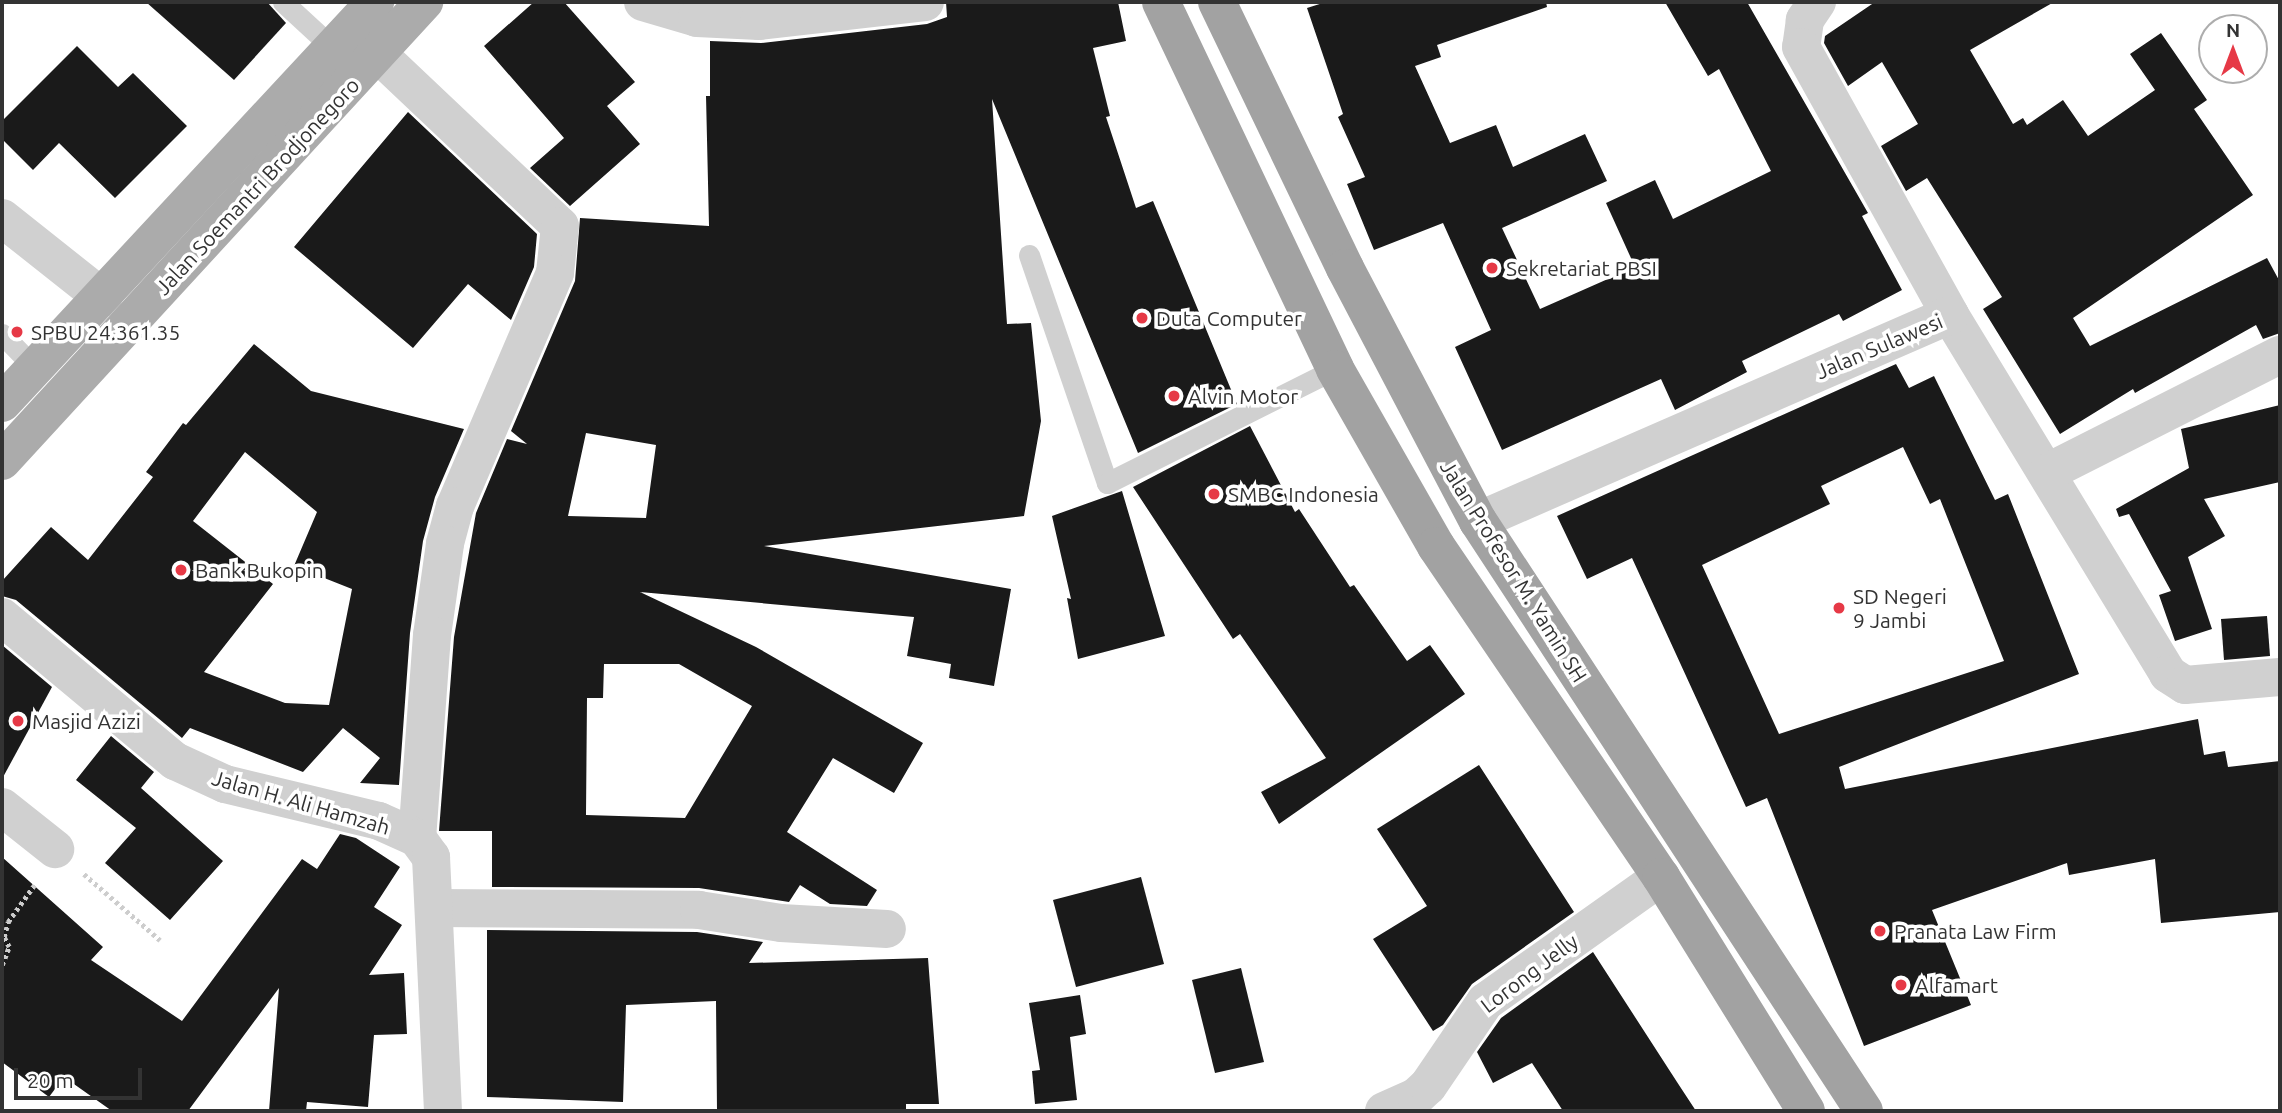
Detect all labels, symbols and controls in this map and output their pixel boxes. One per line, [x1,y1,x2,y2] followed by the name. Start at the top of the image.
[2198,14,2268,84] north arrow
[2226,19,2240,41] text: N
[150,72,364,300] street label: Jalan Soemantri Brodjonegoro
[1506,255,1657,281] place label: Sekretariat PBSI
[1484,260,1500,276] marker: Sekretariat PBSI
[1156,305,1302,331] place label: Duta Computer
[1812,308,1946,384] street label: Jalan Sulawesi
[1134,310,1150,326] marker: Duta Computer
[31,319,180,345] place label: SPBU 24.361.35
[9,324,25,340] marker: SPBU 24.361.35
[1188,383,1298,409] place label: Alvin Motor
[1166,388,1182,404] marker: Alvin Motor
[1435,455,1593,687] street label: Jalan Profesor M. Yamin SH
[1228,481,1379,507] place label: SMBC Indonesia
[1206,486,1222,502] marker: SMBC Indonesia
[195,557,324,583] place label: Bank Bukopin
[173,562,189,578] marker: Bank Bukopin
[1853,583,1947,633] place label: SD Negeri 9 Jambi
[1831,600,1847,616] marker: SD Negeri 9 Jambi
[32,708,141,734] place label: Masjid Azizi
[10,713,26,729] marker: Masjid Azizi
[209,765,393,839] street label: Jalan H. Ali Hamzah
[1894,918,2057,944] place label: Pranata Law Firm
[1872,923,1888,939] marker: Pranata Law Firm
[1475,928,1583,1018] street label: Lorong Jelly
[1915,972,1998,998] place label: Alfamart
[1893,977,1909,993] marker: Alfamart
[18,1054,145,1098] scale bar
[27,1068,74,1092] text: 20 m

